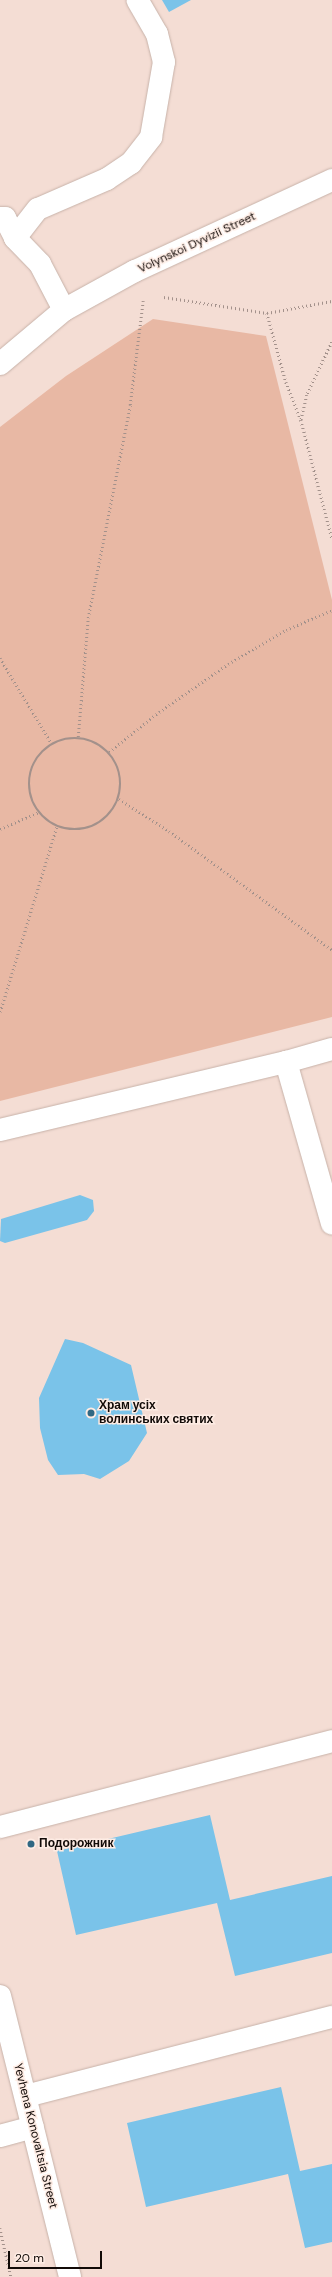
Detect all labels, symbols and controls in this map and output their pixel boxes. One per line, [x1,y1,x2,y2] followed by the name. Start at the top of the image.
[136,209,258,277] street label: Volynskoi Dyvizii Street
[99,1399,213,1427] place label: Храм усіх волинських святих
[86,1408,96,1418] marker: Храм усіх волинських святих
[39,1837,113,1851] place label: Подорожник
[26,1839,36,1849] marker: Подорожник
[10,2062,60,2210] street label: Yevhena Konovaltsia Street
[10,2243,104,2269] scale bar
[15,2250,44,2266] text: 20 m

